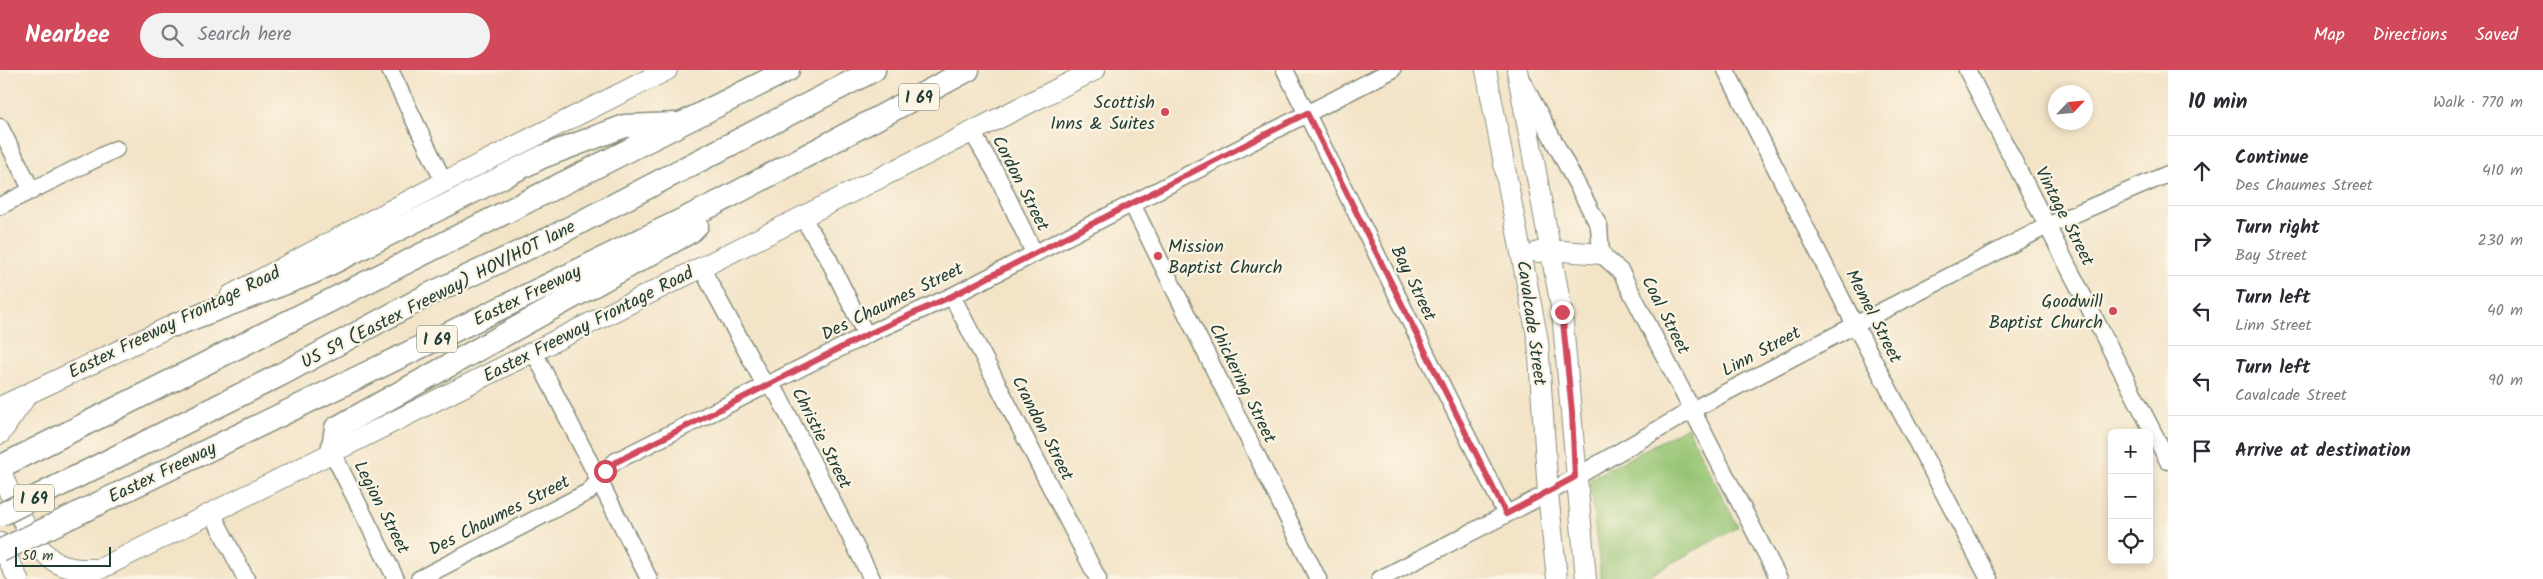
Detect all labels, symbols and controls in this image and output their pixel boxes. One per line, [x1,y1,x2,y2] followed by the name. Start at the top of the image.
[140,13,490,58] search box
[25,16,110,55] text: Nearbee
[198,20,292,50] text: Search here
[158,21,186,49] icon: search
[2313,21,2345,50] text: Map
[2373,21,2447,50] text: Directions
[2475,21,2518,50] text: Saved
[899,84,939,111] road number: I 69
[2048,85,2093,130] north arrow
[2188,86,2248,119] text: 10 min
[1050,89,1155,139] place label: Scottish Inns & Suites
[2433,90,2523,115] text: Walk · 770 m
[1159,106,1171,118] marker: Scottish Inns & Suites
[983,131,1057,238] street label: Cordon Street
[2235,143,2308,173] text: Continue
[2188,157,2216,185] icon: ahead
[2482,158,2523,183] text: 410 m
[2026,162,2102,272] street label: Vintage Street
[2235,173,2373,198] text: Des Chaumes Street
[2235,213,2320,243] text: Turn right
[297,215,579,373] street label: US 59 (Eastex Freeway) HOV/HOT lane
[2188,227,2216,255] icon: right
[2477,228,2523,253] text: 230 m
[1168,233,1282,283] place label: Mission Baptist Church
[1382,241,1444,327] street label: Bay Street
[2235,243,2307,268] text: Bay Street
[1152,250,1164,262] marker: Mission Baptist Church
[817,255,970,349] street label: Des Chaumes Street
[64,259,287,387] street label: Eastex Freeway Frontage Road
[478,259,700,391] street label: Eastex Freeway Frontage Road
[1507,259,1554,389] street label: Cavalcade Street
[470,260,584,330] street label: Eastex Freeway
[1837,265,1909,370] street label: Memel Street
[1633,271,1697,361] street label: Coal Street
[2235,283,2310,313] text: Turn left
[1989,288,2104,338] place label: Goodwill Baptist Church
[2188,297,2216,325] icon: left
[2487,298,2523,323] text: 40 m
[1551,301,1574,324] route end
[2107,305,2119,317] marker: Goodwill Baptist Church
[2235,313,2312,338] text: Linn Street
[1200,319,1284,450] street label: Chickering Street
[1717,319,1807,385] street label: Linn Street
[417,325,457,352] road number: I 69
[2235,353,2310,383] text: Turn left
[2188,367,2216,395] icon: left
[2488,368,2523,393] text: 90 m
[1003,371,1081,487] street label: Crandon Street
[783,383,859,495] street label: Christie Street
[2235,383,2347,408] text: Cavalcade Street
[2108,429,2153,564] map controls
[2108,429,2153,474] button: +
[104,434,222,512] street label: Eastex Freeway
[2235,436,2411,466] text: Arrive at destination
[2188,437,2216,465] icon: arrive
[345,456,417,560] street label: Legion Street
[594,460,617,483] route start
[424,468,576,564] street label: Des Chaumes Street
[2108,474,2153,519] button: −
[14,484,54,512] road number: I 69
[2108,519,2153,564] button: locate
[15,544,111,567] scale bar
[22,545,53,567] text: 50 m

